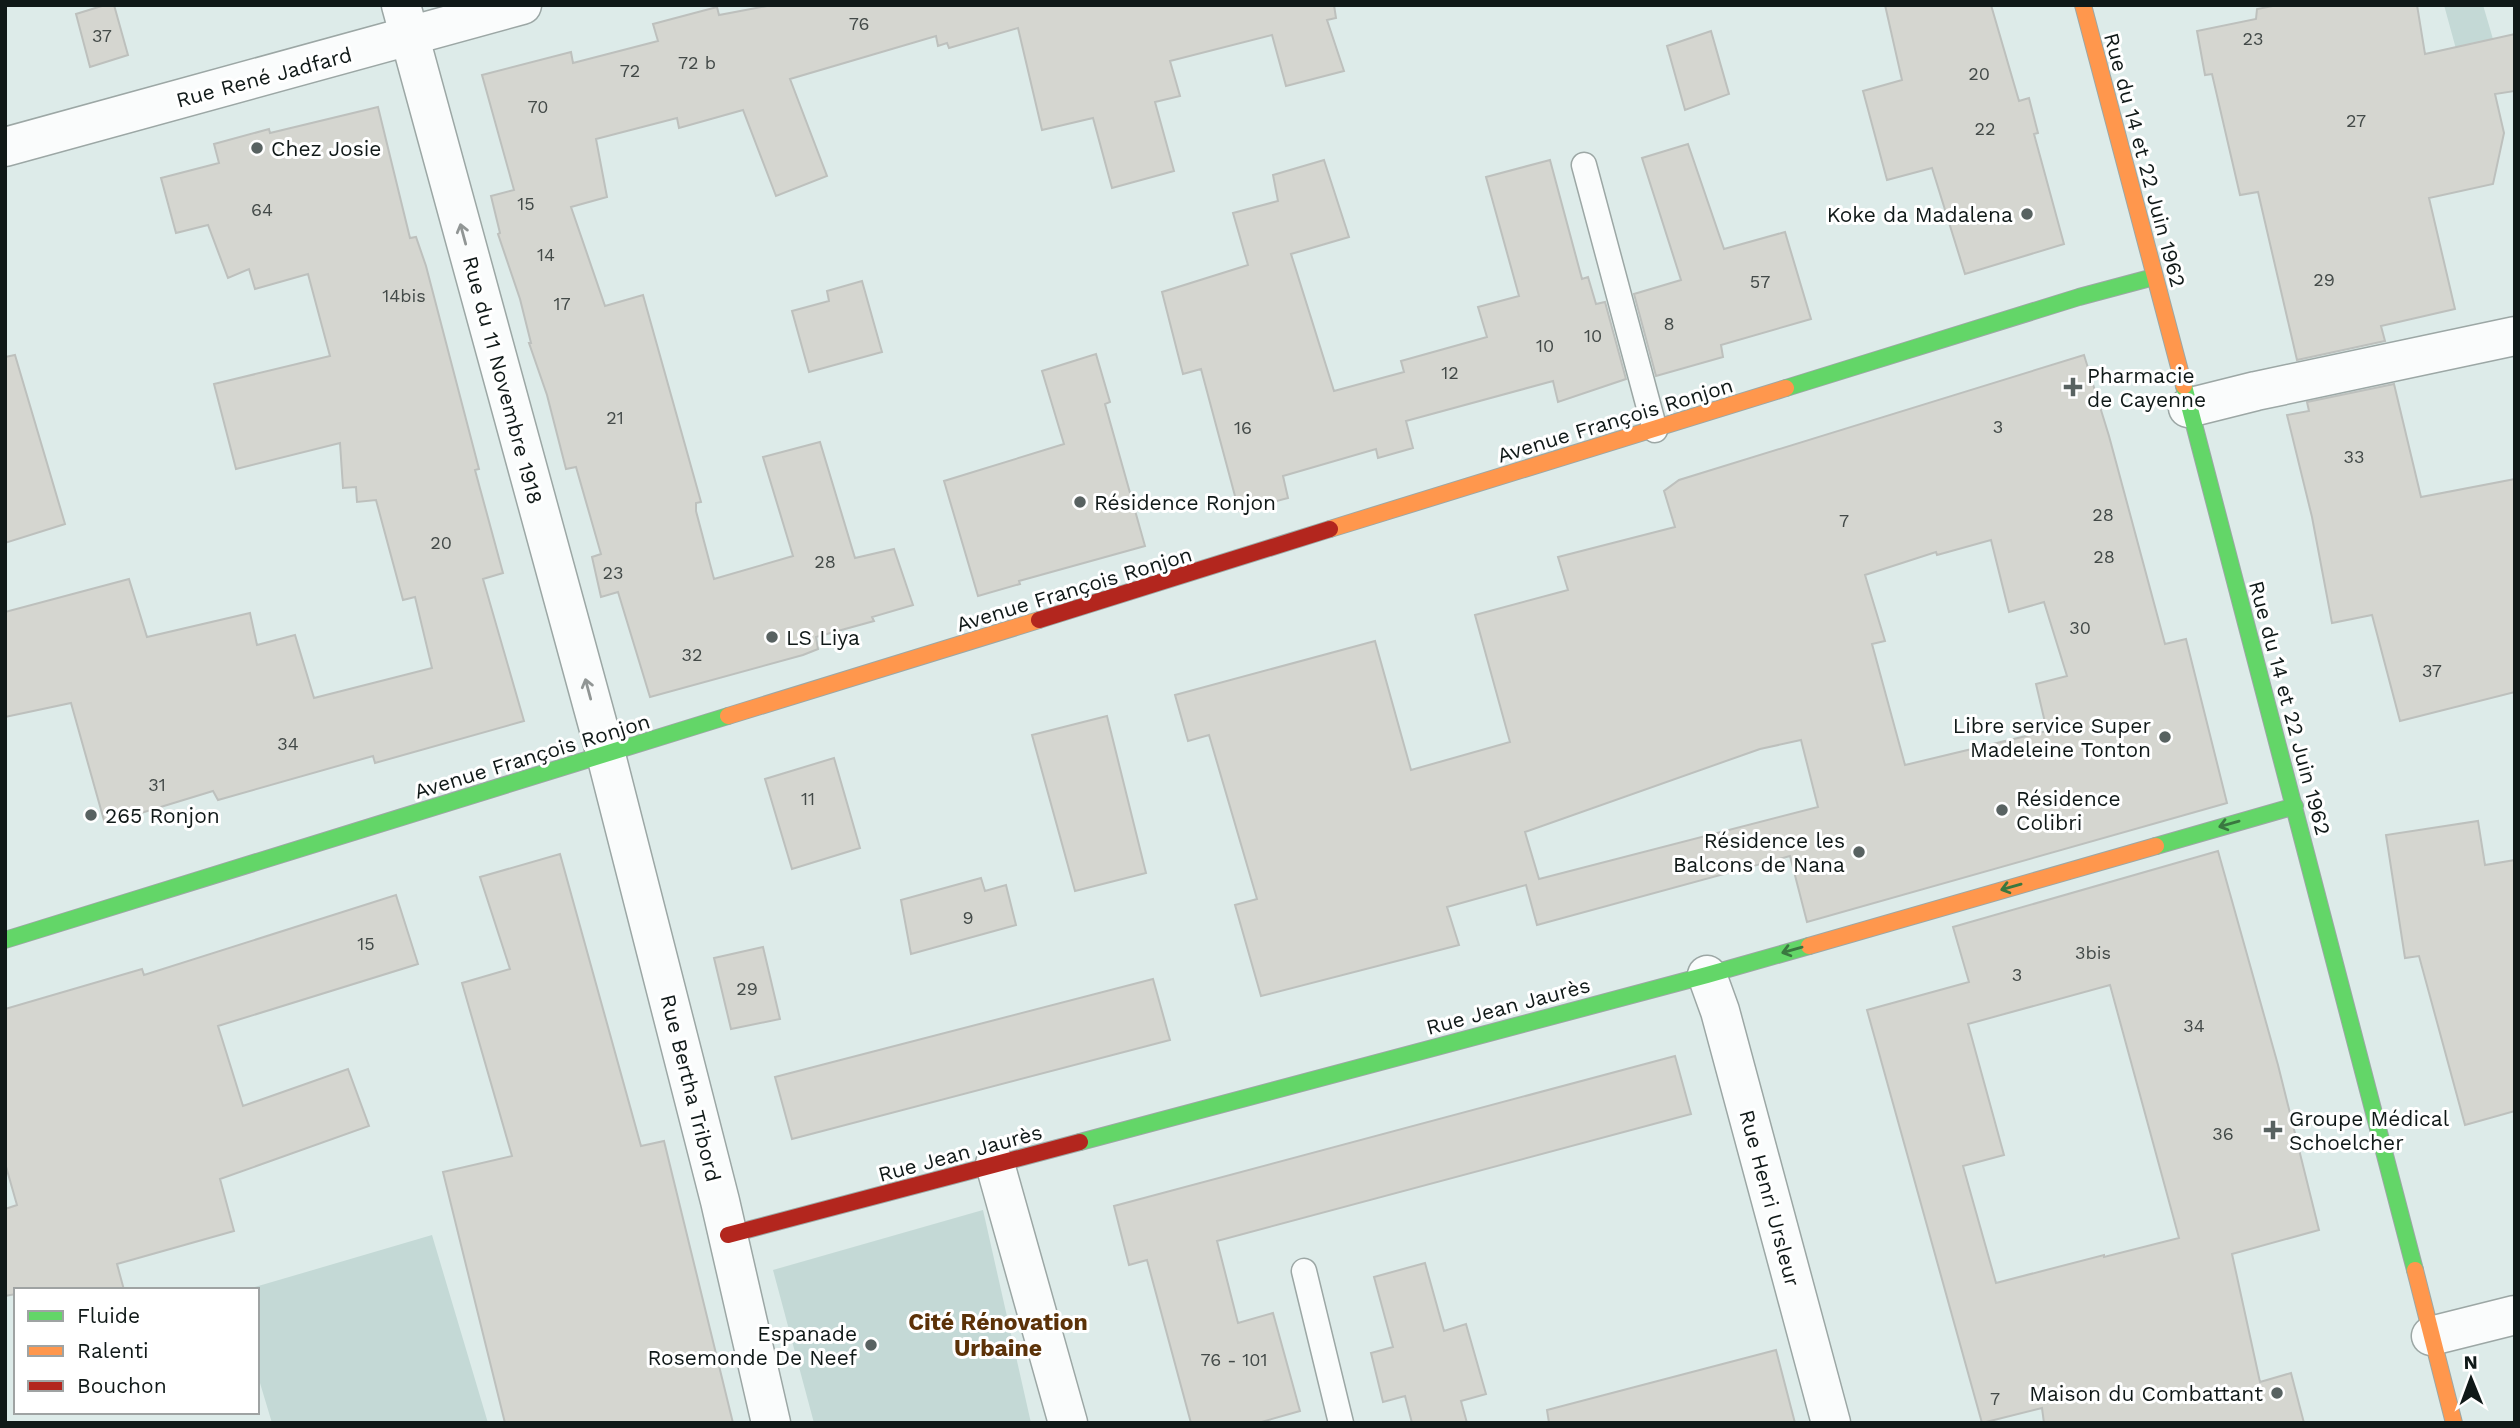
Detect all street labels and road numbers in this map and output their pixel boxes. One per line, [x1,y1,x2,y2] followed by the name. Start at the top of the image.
[2099,30,2191,290] street label: Rue du 14 et 22 Juin 1962
[173,42,355,112] street label: Rue René Jadfard
[458,253,548,507] street label: Rue du 11 Novembre 1918
[1494,372,1736,468] street label: Avenue François Ronjon
[953,541,1195,637] street label: Avenue François Ronjon
[2244,578,2336,838] street label: Rue du 14 et 22 Juin 1962
[411,708,653,804] street label: Avenue François Ronjon
[1423,972,1593,1040] street label: Rue Jean Jaurès
[656,992,726,1184] street label: Rue Bertha Tribord
[1734,1107,1806,1289] street label: Rue Henri Ursleur
[875,1119,1045,1187] street label: Rue Jean Jaurès

